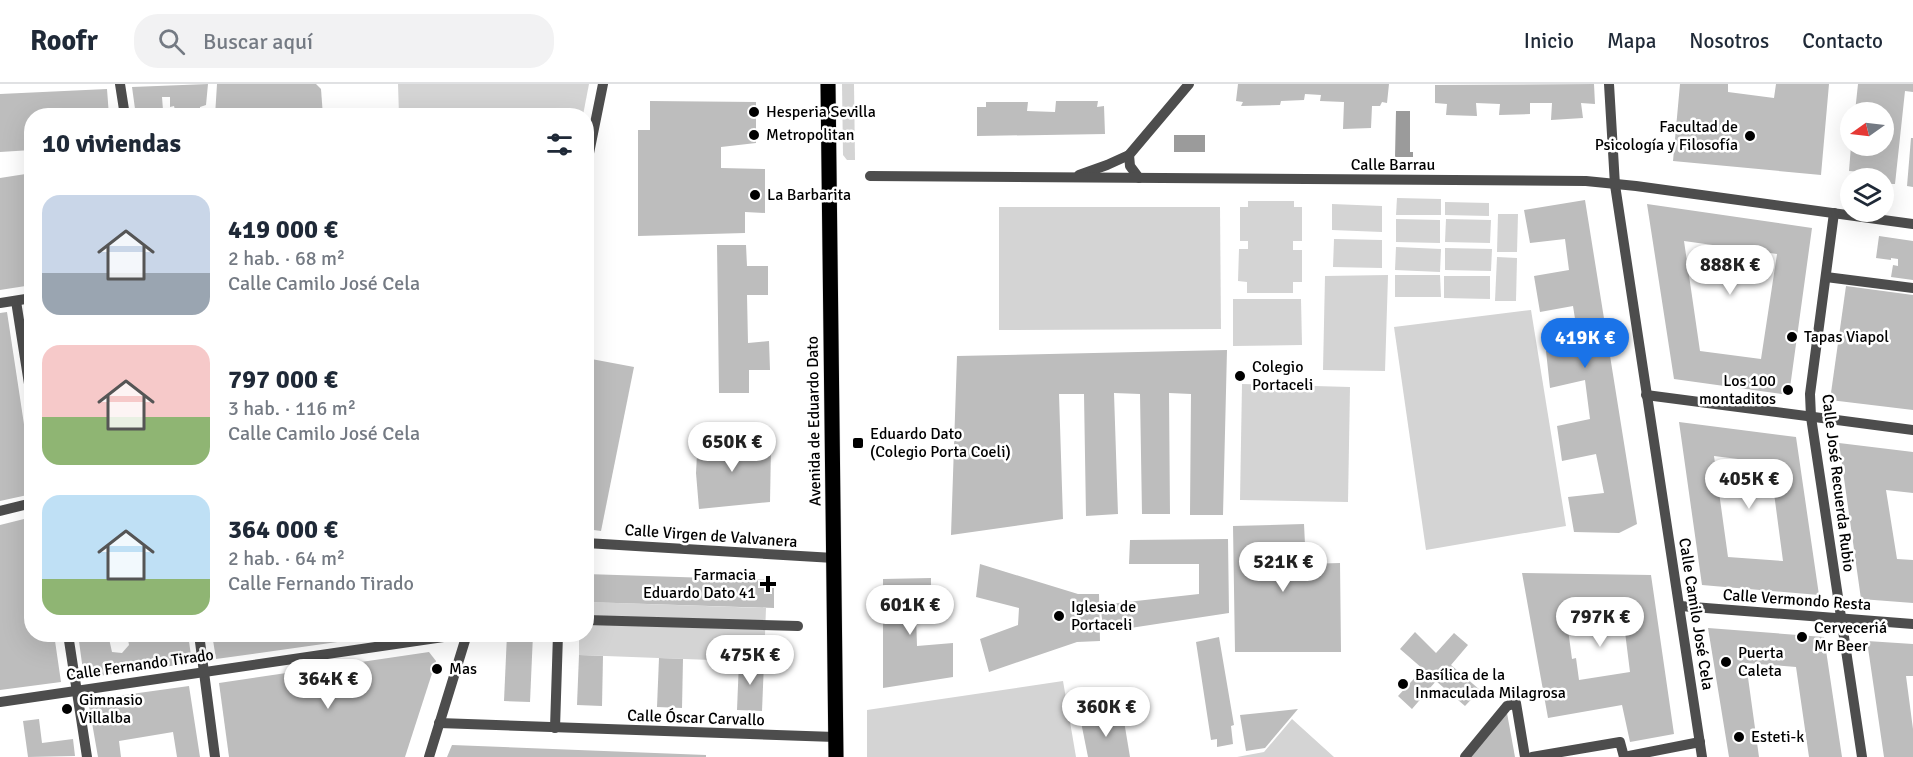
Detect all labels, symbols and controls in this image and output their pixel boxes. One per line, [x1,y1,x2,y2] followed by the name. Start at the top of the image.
[134,14,554,68] search box
[30,24,98,58] text: Roofr
[155,25,188,58] icon: search
[203,28,313,55] text: Buscar aquí
[1524,28,1574,54] text: Inicio
[1607,28,1656,54] text: Mapa
[1689,28,1769,54] text: Nosotros
[1802,28,1883,54] text: Contacto
[766,102,876,122] place label: Hesperia Sevilla
[1840,102,1894,156] north arrow
[1840,102,1894,222] map controls
[747,105,761,119] marker: Hesperia Sevilla
[1595,117,1738,155] place label: Facultad de Psicología y Filosofía
[766,125,855,145] place label: Metropolitan
[42,128,181,160] text: 10 viviendas
[543,128,576,161] icon: filters
[747,128,761,142] marker: Metropolitan
[1743,129,1757,143] marker: Facultad de Psicología y Filosofía
[1351,155,1435,175] street label: Calle Barrau
[1840,168,1894,222] button: layers
[767,185,851,205] place label: La Barbarita
[748,188,762,202] marker: La Barbarita
[228,214,338,246] text: 419 000 €
[90,219,162,291] icon: home
[1681,245,1779,296] pin: 888K €
[228,246,345,271] text: 2 hab. · 68 m²
[1700,252,1760,277] text: 888K €
[228,271,420,296] text: Calle Camilo José Cela
[1536,318,1634,369] pin: 419K €
[1555,325,1615,350] text: 419K €
[1804,327,1889,347] place label: Tapas Viapol
[1785,330,1799,344] marker: Tapas Viapol
[803,336,825,506] street label: Avenida de Eduardo Dato
[1252,357,1313,395] place label: Colegio Portaceli
[228,364,338,396] text: 797 000 €
[90,369,162,441] icon: home
[1233,369,1247,383] marker: Colegio Portaceli
[1699,371,1776,409] place label: Los 100 montaditos
[1781,383,1795,397] marker: Los 100 montaditos
[1817,393,1859,573] street label: Calle José Recuerda Rubio
[228,396,356,421] text: 3 hab. · 116 m²
[228,421,420,446] text: Calle Camilo José Cela
[683,422,781,473] pin: 650K €
[870,424,1011,462] place label: Eduardo Dato (Colegio Porta Coeli)
[702,429,762,454] text: 650K €
[851,436,865,450] marker: Eduardo Dato (Colegio Porta Coeli)
[1700,459,1798,510] pin: 405K €
[1719,466,1779,491] text: 405K €
[228,514,338,546] text: 364 000 €
[90,519,162,591] icon: home
[624,520,798,552] street label: Calle Virgen de Valvanera
[1674,536,1718,692] street label: Calle Camilo José Cela
[1234,542,1332,593] pin: 521K €
[228,546,345,571] text: 2 hab. · 64 m²
[1253,549,1313,574] text: 521K €
[643,565,756,603] place label: Farmacia Eduardo Dato 41
[228,571,414,596] text: Calle Fernando Tirado
[761,577,775,591] marker: Farmacia Eduardo Dato 41
[861,585,959,636] pin: 601K €
[1722,585,1872,615] street label: Calle Vermondo Resta
[880,592,940,617] text: 601K €
[1071,597,1136,635] place label: Iglesia de Portaceli
[1551,597,1649,648] pin: 797K €
[1570,604,1630,629] text: 797K €
[1052,609,1066,623] marker: Iglesia de Portaceli
[1814,618,1887,656] place label: Cerveceriá Mr Beer
[1795,630,1809,644] marker: Cerveceriá Mr Beer
[701,635,799,686] pin: 475K €
[720,642,780,667] text: 475K €
[1738,643,1784,681] place label: Puerta Caleta
[65,645,215,685] street label: Calle Fernando Tirado
[1719,655,1733,669] marker: Puerta Caleta
[279,659,377,710] pin: 364K €
[449,659,477,679] place label: Mas
[430,662,444,676] marker: Mas
[1415,665,1566,703] place label: Basílica de la Inmaculada Milagrosa
[298,666,358,691] text: 364K €
[1396,677,1410,691] marker: Basílica de la Inmaculada Milagrosa
[1057,687,1155,738] pin: 360K €
[79,690,143,728] place label: Gimnasio Villalba
[1076,694,1136,719] text: 360K €
[60,702,74,716] marker: Gimnasio Villalba
[627,706,765,730] street label: Calle Óscar Carvallo
[1751,727,1804,747] place label: Esteti-k
[1732,730,1746,744] marker: Esteti-k

